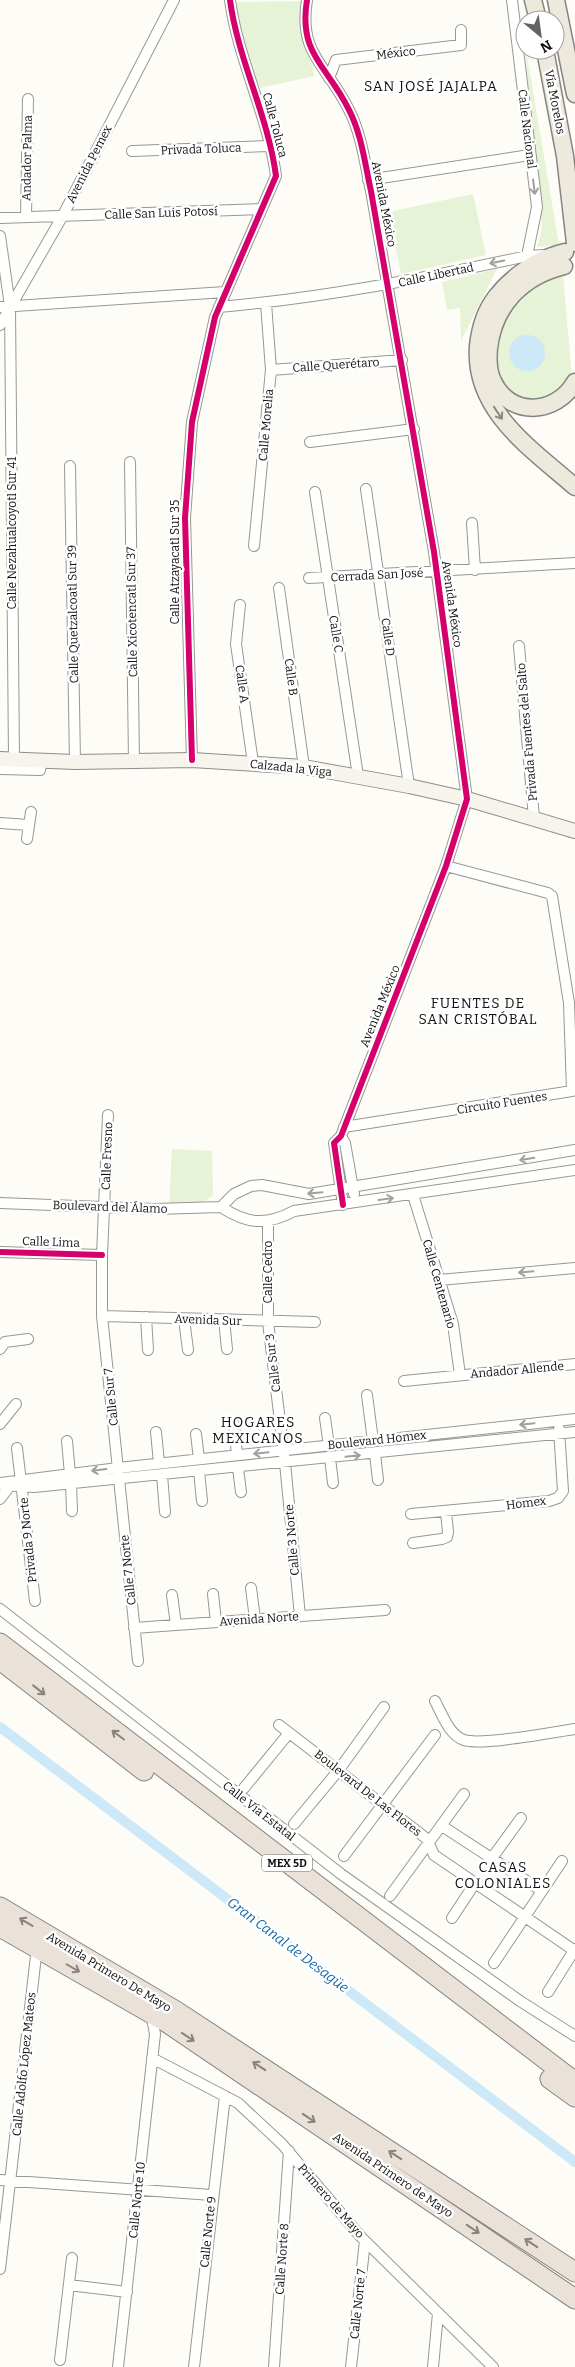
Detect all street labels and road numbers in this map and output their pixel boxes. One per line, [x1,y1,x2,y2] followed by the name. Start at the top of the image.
[376,44,417,62] street label: México
[542,69,568,136] street label: Vía Morelos
[515,88,539,170] street label: Calle Nacional
[260,91,290,159] street label: Calle Toluca
[19,114,35,201] street label: Andador Palma
[63,122,115,205] street label: Avenida Pemex
[160,141,242,157] street label: Privada Toluca
[369,160,399,248] street label: Avenida México
[104,204,218,222] street label: Calle San Luis Potosí
[397,260,475,290] street label: Calle Libertad
[292,355,380,375] street label: Calle Querétaro
[256,388,276,462] street label: Calle Morelia
[5,456,19,609] street label: Calle Nezahualcoyotl Sur 41
[168,499,182,625] street label: Calle Atzayacatl Sur 35
[65,545,81,683] street label: Calle Quetzalcoatl Sur 39
[124,547,140,677] street label: Calle Xicotencatl Sur 37
[439,560,465,648] street label: Avenida México
[330,566,424,584] street label: Cerrada San José
[326,614,346,654] street label: Calle C
[378,617,398,657] street label: Calle D
[281,657,301,697] street label: Calle B
[514,662,540,802] street label: Privada Fuentes del Salto
[232,664,252,704] street label: Calle A
[249,757,333,779] street label: Calzada la Viga
[357,963,403,1049] street label: Avenida México
[456,1089,548,1117] street label: Circuito Fuentes
[99,1122,115,1190] street label: Calle Fresno
[52,1197,168,1216] street label: Boulevard del Álamo
[22,1234,81,1250] street label: Calle Lima
[420,1238,458,1330] street label: Calle Centenario
[261,1240,275,1303] street label: Calle Cedro
[174,1312,243,1328] street label: Avenida Sur
[262,1333,284,1393] street label: Calle Sur 3
[469,1359,565,1381] street label: Andador Allende
[101,1367,121,1427] street label: Calle Sur 7
[327,1428,428,1452] street label: Boulevard Homex
[505,1494,547,1512] street label: Homex
[17,1497,39,1583] street label: Privada 9 Norte
[282,1504,302,1576] street label: Calle 3 Norte
[117,1534,139,1606] street label: Calle 7 Norte
[219,1609,299,1629] street label: Avenida Norte
[312,1747,424,1839] street label: Boulevard De Las Flores
[220,1778,298,1844] street label: Calle Vía Estatal
[262,1855,312,1872] road number: MEX 5D
[44,1929,174,2015] street label: Avenida Primero De Mayo
[9,1991,39,2137] street label: Calle Adolfo López Mateos
[330,2129,456,2221] street label: Avenida Primero de Mayo
[126,2161,148,2239] street label: Calle Norte 10
[295,2161,367,2241] street label: Primero de Mayo
[197,2196,219,2268] street label: Calle Norte 9
[273,2223,291,2295] street label: Calle Norte 8
[347,2268,369,2340] street label: Calle Norte 7

